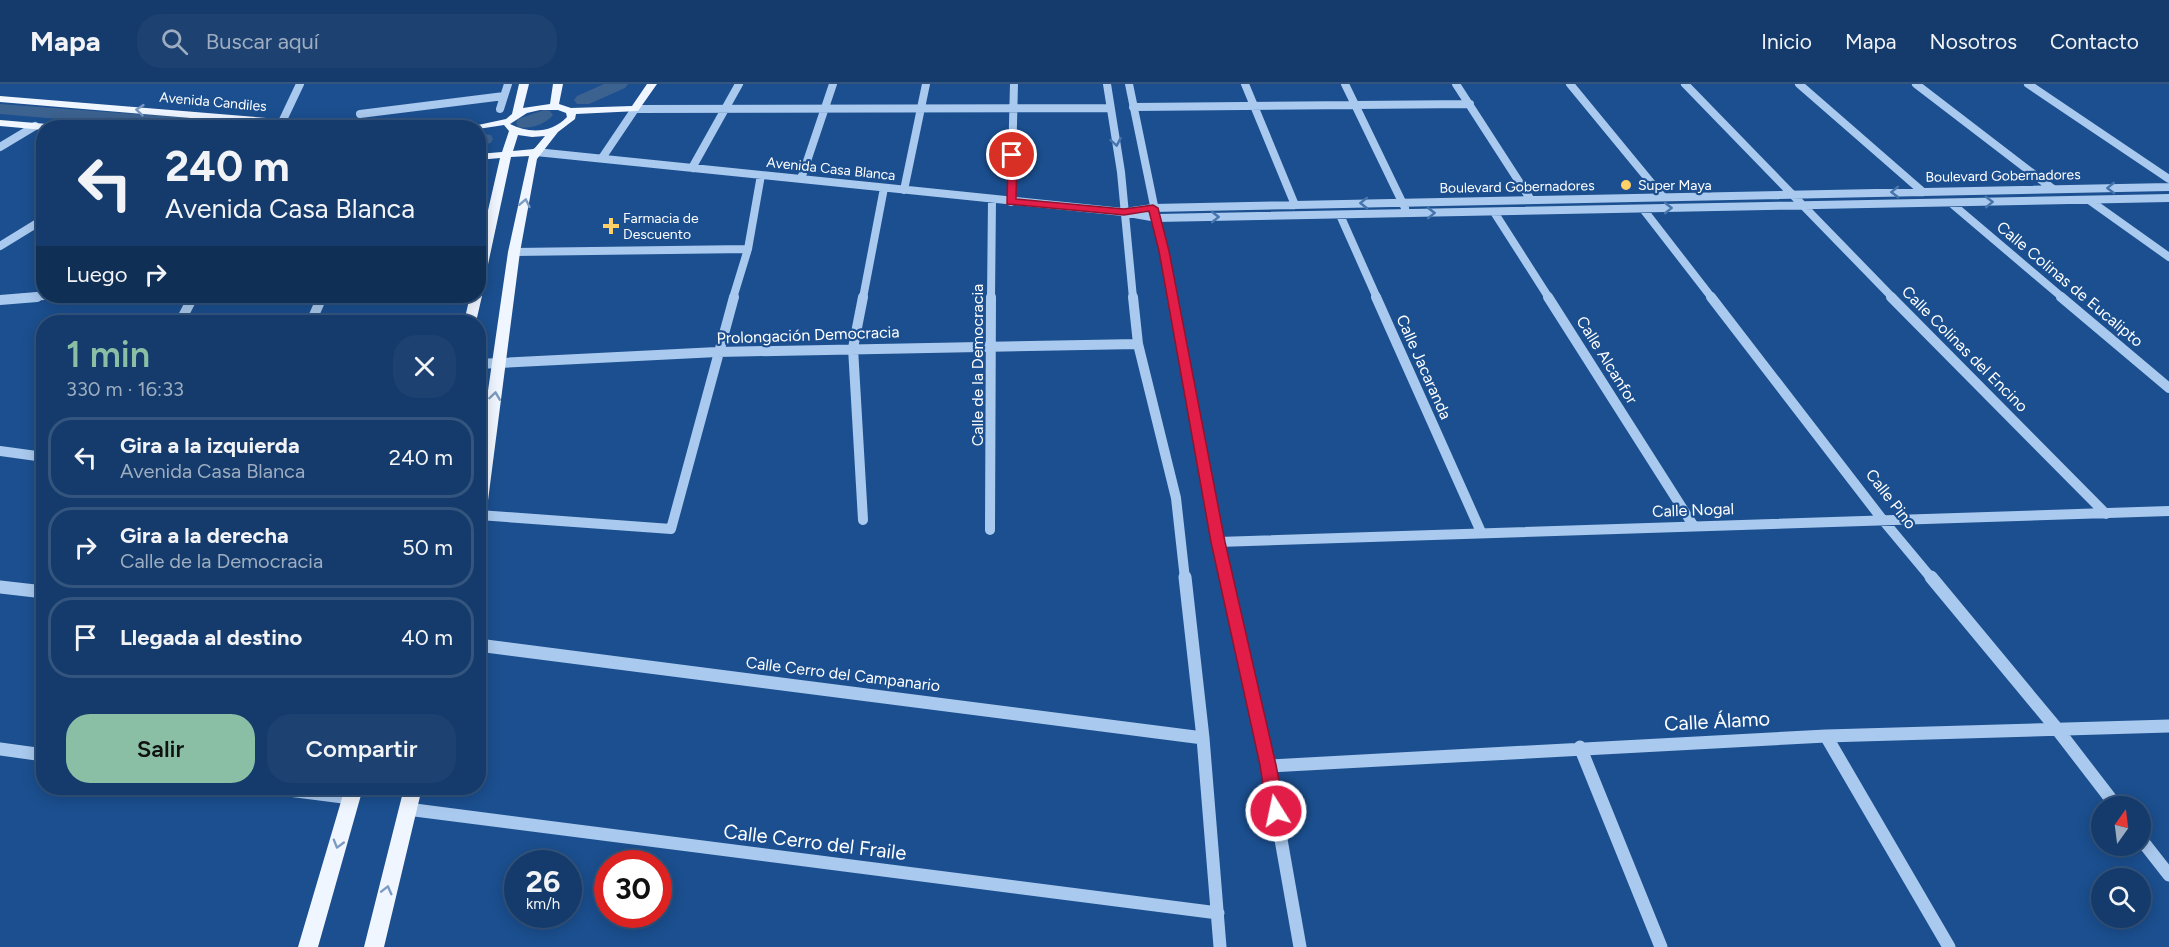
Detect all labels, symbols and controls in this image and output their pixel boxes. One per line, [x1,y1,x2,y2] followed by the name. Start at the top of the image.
[137,14,557,68] search box
[30,24,101,58] text: Mapa
[158,25,191,58] icon: search
[206,28,319,55] text: Buscar aquí
[1761,29,1812,54] text: Inicio
[1845,29,1897,54] text: Mapa
[1930,29,2017,54] text: Nosotros
[2050,29,2139,54] text: Contacto
[159,89,267,115] street label: Avenida Candiles
[135,104,144,117] one-way arrow
[986,129,1037,180] pin
[1109,136,1122,146] one-way arrow
[995,138,1028,171] icon: arrive
[165,141,290,192] text: 240 m
[66,144,144,222] icon: left
[766,154,896,184] street label: Avenida Casa Blanca
[1925,166,2081,186] street label: Boulevard Gobernadores
[1439,177,1595,197] street label: Boulevard Gobernadores
[1638,177,1712,194] place label: Super Maya
[1619,178,1633,192] marker: Super Maya
[2106,182,2115,194] one-way arrow
[1890,186,1899,198] one-way arrow
[165,192,415,225] text: Avenida Casa Blanca
[1984,196,1993,208] one-way arrow
[1359,197,1368,210] one-way arrow
[518,198,531,208] one-way arrow
[1663,202,1672,214] one-way arrow
[1427,207,1436,219] one-way arrow
[623,210,699,243] place label: Farmacia de Descuento
[1211,211,1220,223] one-way arrow
[1993,217,2147,351] street label: Calle Colinas de Eucalipto
[604,219,618,233] marker: Farmacia de Descuento
[139,258,172,291] icon: right
[66,261,127,288] text: Luego
[1898,282,2032,416] street label: Calle Colinas del Encino
[968,284,987,446] street label: Calle de la Democracia
[1392,312,1456,422] street label: Calle Jacaranda
[1572,313,1642,408] street label: Calle Alcanfor
[716,322,900,348] street label: Prolongación Democracia
[66,333,150,376] text: 1 min
[393,335,456,398] button: close
[66,377,184,401] text: 330 m · 16:33
[488,391,500,400] one-way arrow
[120,432,300,459] text: Gira a la izquierda
[69,441,102,474] icon: left
[389,444,453,471] text: 240 m
[120,459,305,483] text: Avenida Casa Blanca
[1862,465,1920,533] street label: Calle Pino
[1652,499,1734,521] street label: Calle Nogal
[120,522,289,549] text: Gira a la derecha
[69,531,102,564] icon: right
[402,534,453,561] text: 50 m
[120,549,323,573] text: Calle de la Democracia
[69,621,102,654] icon: arrive
[120,624,302,651] text: Llegada al destino
[401,624,453,651] text: 40 m
[745,653,941,695] street label: Calle Cerro del Campanario
[1663,706,1771,736] street label: Calle Álamo
[66,714,255,783] button: Salir
[267,714,456,783] button: Compartir
[1244,779,1308,843] position arrow
[2091,796,2151,856] north arrow
[2091,796,2151,928] map controls
[722,819,908,865] street label: Calle Cerro del Fraile
[333,838,345,849] one-way arrow
[594,850,672,928] speed limit sign: 30
[526,863,560,900] text: 26
[2091,868,2151,928] button: search
[380,885,393,895] one-way arrow
[526,895,560,913] text: km/h

